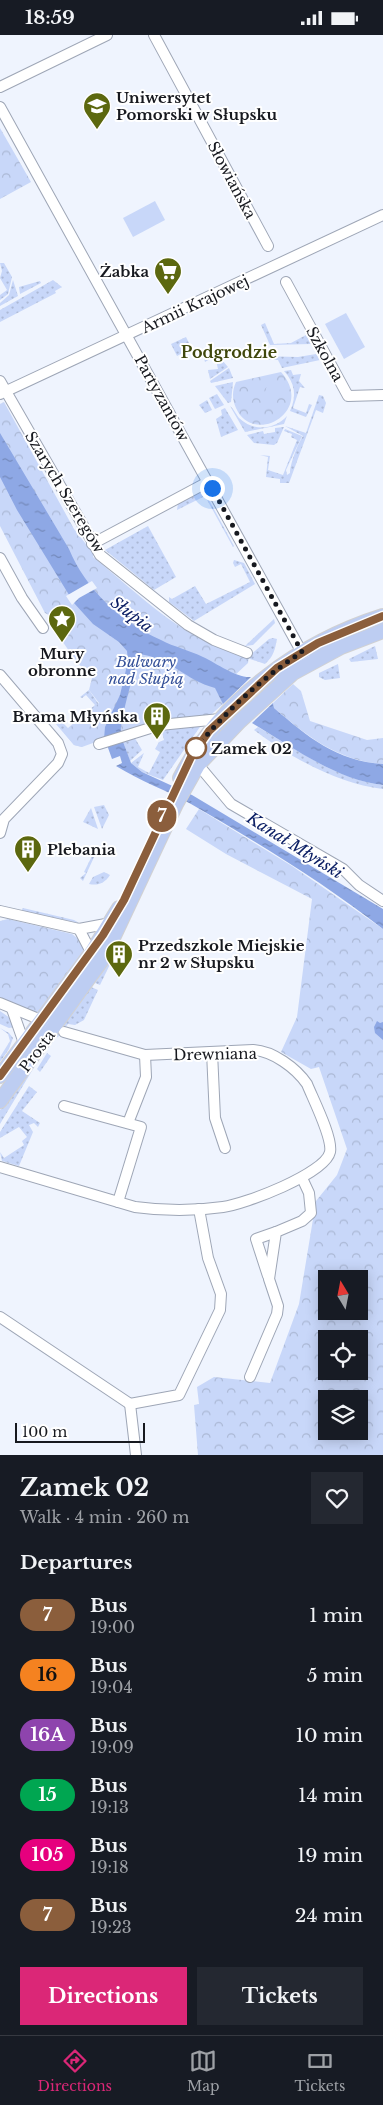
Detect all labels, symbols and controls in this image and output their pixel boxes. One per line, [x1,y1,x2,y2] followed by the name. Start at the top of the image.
[25,6,75,29] text: 18:59
[116,88,277,124] place label: Uniwersytet Pomorski w Słupsku
[82,91,112,130] school or university icon: Uniwersytet Pomorski w Słupsku
[204,138,261,223] street label: Słowiańska
[153,256,183,295] supermarket icon: Żabka
[100,262,149,281] place label: Żabka
[137,271,252,338] street label: Armii Krajowej
[302,323,348,385] street label: Szkolna
[181,342,277,362] district label: Podgrodzie
[130,351,194,445] street label: Partyzantów
[21,428,109,556] street label: Szarych Szeregów
[200,476,225,501] your location
[107,592,157,636] water label: Słupia
[47,604,77,643] place icon: Mury obronne
[28,644,96,680] place label: Mury obronne
[108,652,184,688] park label: Bulwary nad Słupią
[142,701,172,740] building icon: Brama Młyńska
[12,707,138,726] place label: Brama Młyńska
[185,737,207,759] marker: Zamek 02
[211,739,292,758] place label: Zamek 02
[146,800,178,832] line badge: 7
[157,805,167,827] text: 7
[242,807,347,883] water label: Kanał Młyński
[13,834,43,873] building icon: Plebania
[47,840,116,859] place label: Plebania
[138,936,305,972] place label: Przedszkole Miejskie nr 2 w Słupsku
[104,939,134,978] building icon: Przedszkole Miejskie nr 2 w Słupsku
[15,1026,59,1076] street label: Prosta
[173,1044,258,1064] street label: Drewniana
[318,1270,368,1320] north arrow
[318,1270,368,1440] map controls
[318,1330,368,1380] button: locate
[318,1390,368,1440] button: layers
[15,1420,145,1443] scale bar
[22,1423,67,1441] text: 100 m
[311,1472,363,1524] button: heart
[20,1473,149,1502] text: Zamek 02
[20,1507,190,1527] text: Walk · 4 min · 260 m
[20,1551,132,1574] text: Departures
[90,1594,127,1617] text: Bus
[43,1604,52,1626] text: 7
[309,1604,363,1627] text: 1 min
[90,1617,135,1637] text: 19:00
[90,1654,127,1677] text: Bus
[38,1664,57,1686] text: 16
[307,1664,363,1687] text: 5 min
[90,1677,133,1697] text: 19:04
[90,1714,127,1737] text: Bus
[30,1724,65,1746] text: 16A
[296,1724,363,1747] text: 10 min
[90,1737,134,1757] text: 19:09
[90,1774,127,1797] text: Bus
[38,1784,57,1806] text: 15
[298,1784,363,1807] text: 14 min
[90,1797,129,1817] text: 19:13
[90,1834,127,1857] text: Bus
[31,1844,64,1866] text: 105
[297,1844,363,1867] text: 19 min
[90,1857,129,1877] text: 19:18
[90,1894,127,1917] text: Bus
[43,1904,52,1926] text: 7
[295,1904,363,1927] text: 24 min
[90,1917,132,1937] text: 19:23
[20,1967,187,2025] button: Directions
[197,1967,363,2025] button: Tickets
[38,2047,112,2095] tab: Directions
[187,2047,220,2095] tab: Map
[295,2047,345,2095] tab: Tickets

